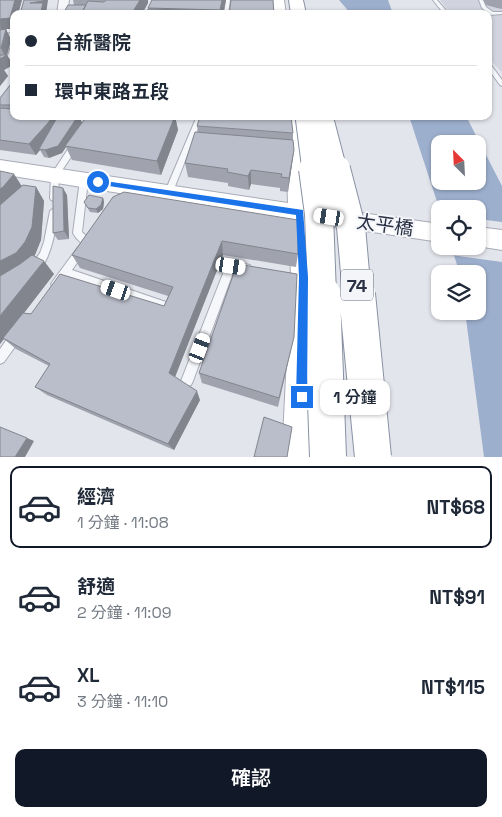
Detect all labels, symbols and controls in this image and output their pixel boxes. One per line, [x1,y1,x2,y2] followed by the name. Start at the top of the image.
[55,30,131,55] text: 台新醫院
[55,79,169,104] text: 環中東路五段
[431,135,486,190] north arrow
[431,135,486,320] map controls
[87,171,109,193] route start
[431,200,486,255] button: locate
[313,207,344,227] car
[355,209,415,241] street label: 太平橋
[215,256,246,276] car
[431,265,486,320] button: layers
[341,270,373,300] road number: 74
[99,278,132,302] car
[187,331,212,365] car
[320,380,390,414] callout: 1 分鐘
[291,386,313,408] route end
[333,387,377,408] text: 1 分鐘
[77,484,115,509] text: 經濟
[17,485,62,530] icon: car
[426,495,485,520] text: NT$68
[77,512,169,533] text: 1 分鐘 · 11:08
[77,574,115,599] text: 舒適
[17,575,62,620] icon: car
[429,585,485,610] text: NT$91
[77,602,171,623] text: 2 分鐘 · 11:09
[77,663,100,688] text: XL
[17,665,62,710] icon: car
[421,675,485,700] text: NT$115
[77,691,168,712] text: 3 分鐘 · 11:10
[15,749,487,807] button: 確認

